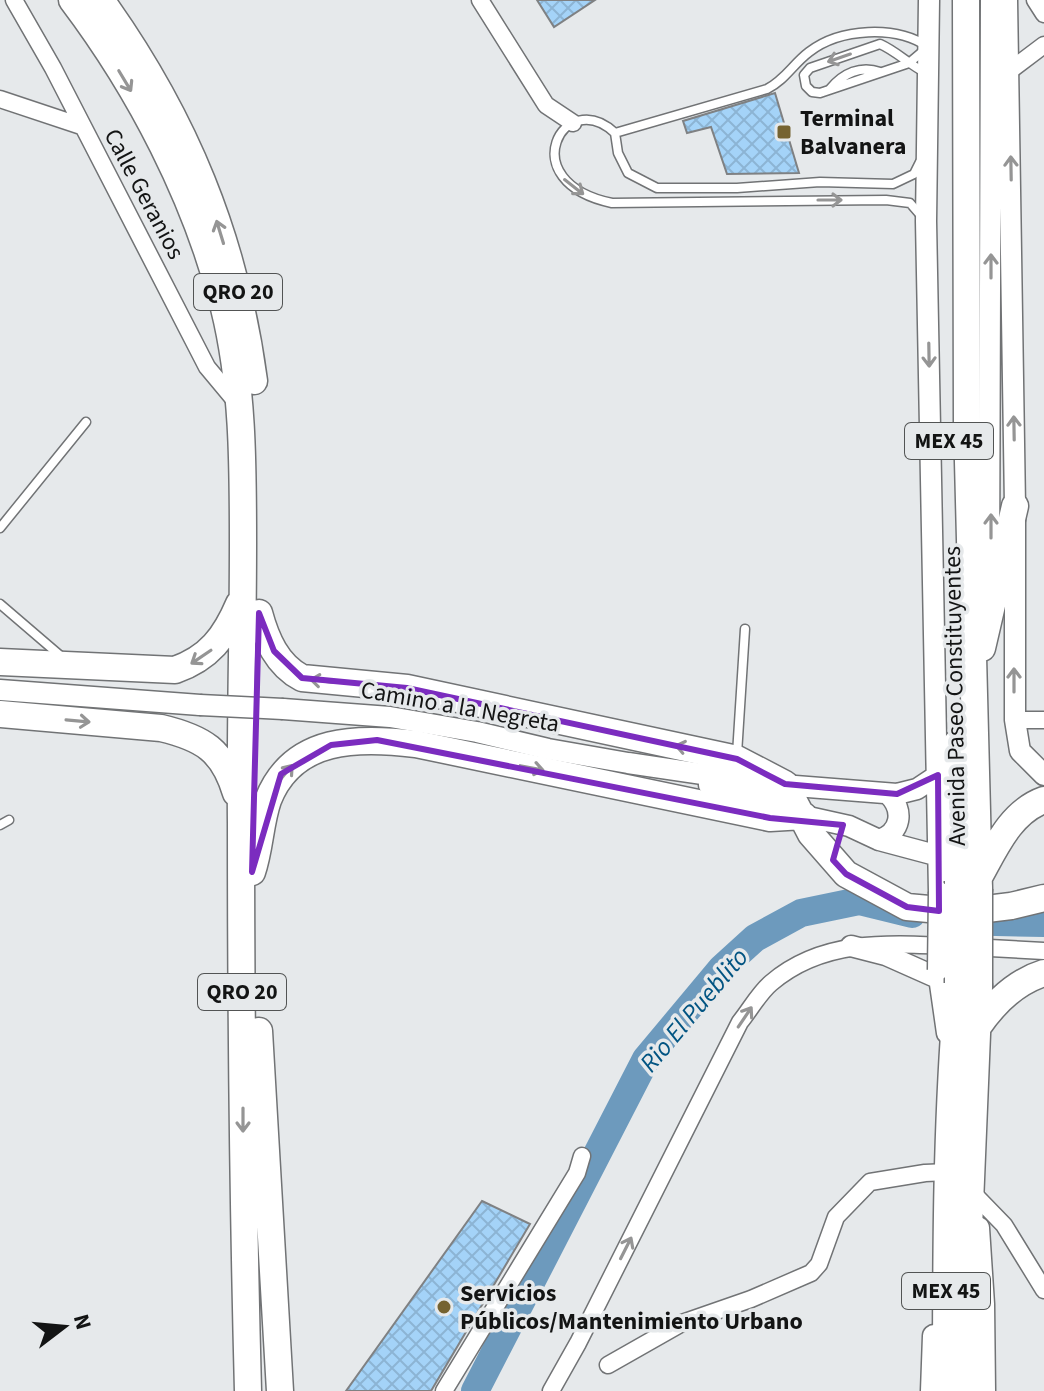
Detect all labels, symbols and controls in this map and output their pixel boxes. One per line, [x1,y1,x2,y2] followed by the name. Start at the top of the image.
[827,52,852,67] one-way arrow
[117,69,133,92] one-way arrow
[800,101,906,164] place label: Terminal Balvanera
[95,122,193,266] street label: Calle Geranios
[775,123,793,141] marker: Terminal Balvanera
[1003,155,1018,182] one-way arrow
[563,178,584,195] one-way arrow
[816,192,843,208] one-way arrow
[212,219,227,244] one-way arrow
[983,253,999,280] one-way arrow
[194,274,282,310] road number: QRO 20
[922,341,937,368] one-way arrow
[1006,415,1022,442] one-way arrow
[905,423,993,459] road number: MEX 45
[983,513,999,540] one-way arrow
[935,546,975,846] street label: Avenida Paseo Constituyentes
[190,649,212,665] one-way arrow
[1006,667,1022,694] one-way arrow
[358,672,562,742] street label: Camino a la Negreta
[309,673,336,688] one-way arrow
[64,713,91,728] one-way arrow
[675,740,700,755] one-way arrow
[519,761,544,776] one-way arrow
[276,764,294,784] one-way arrow
[631,940,757,1080] water label: Rio El Pueblito
[198,974,286,1010] road number: QRO 20
[737,1006,753,1028] one-way arrow
[235,1106,251,1133] one-way arrow
[619,1236,635,1260] one-way arrow
[902,1273,990,1309] road number: MEX 45
[460,1276,803,1339] place label: Servicios Públicos/Mantenimiento Urbano
[24,1287,104,1367] north arrow
[435,1298,453,1316] marker: Servicios Públicos/Mantenimiento Urbano
[65,1310,100,1333] text: N

